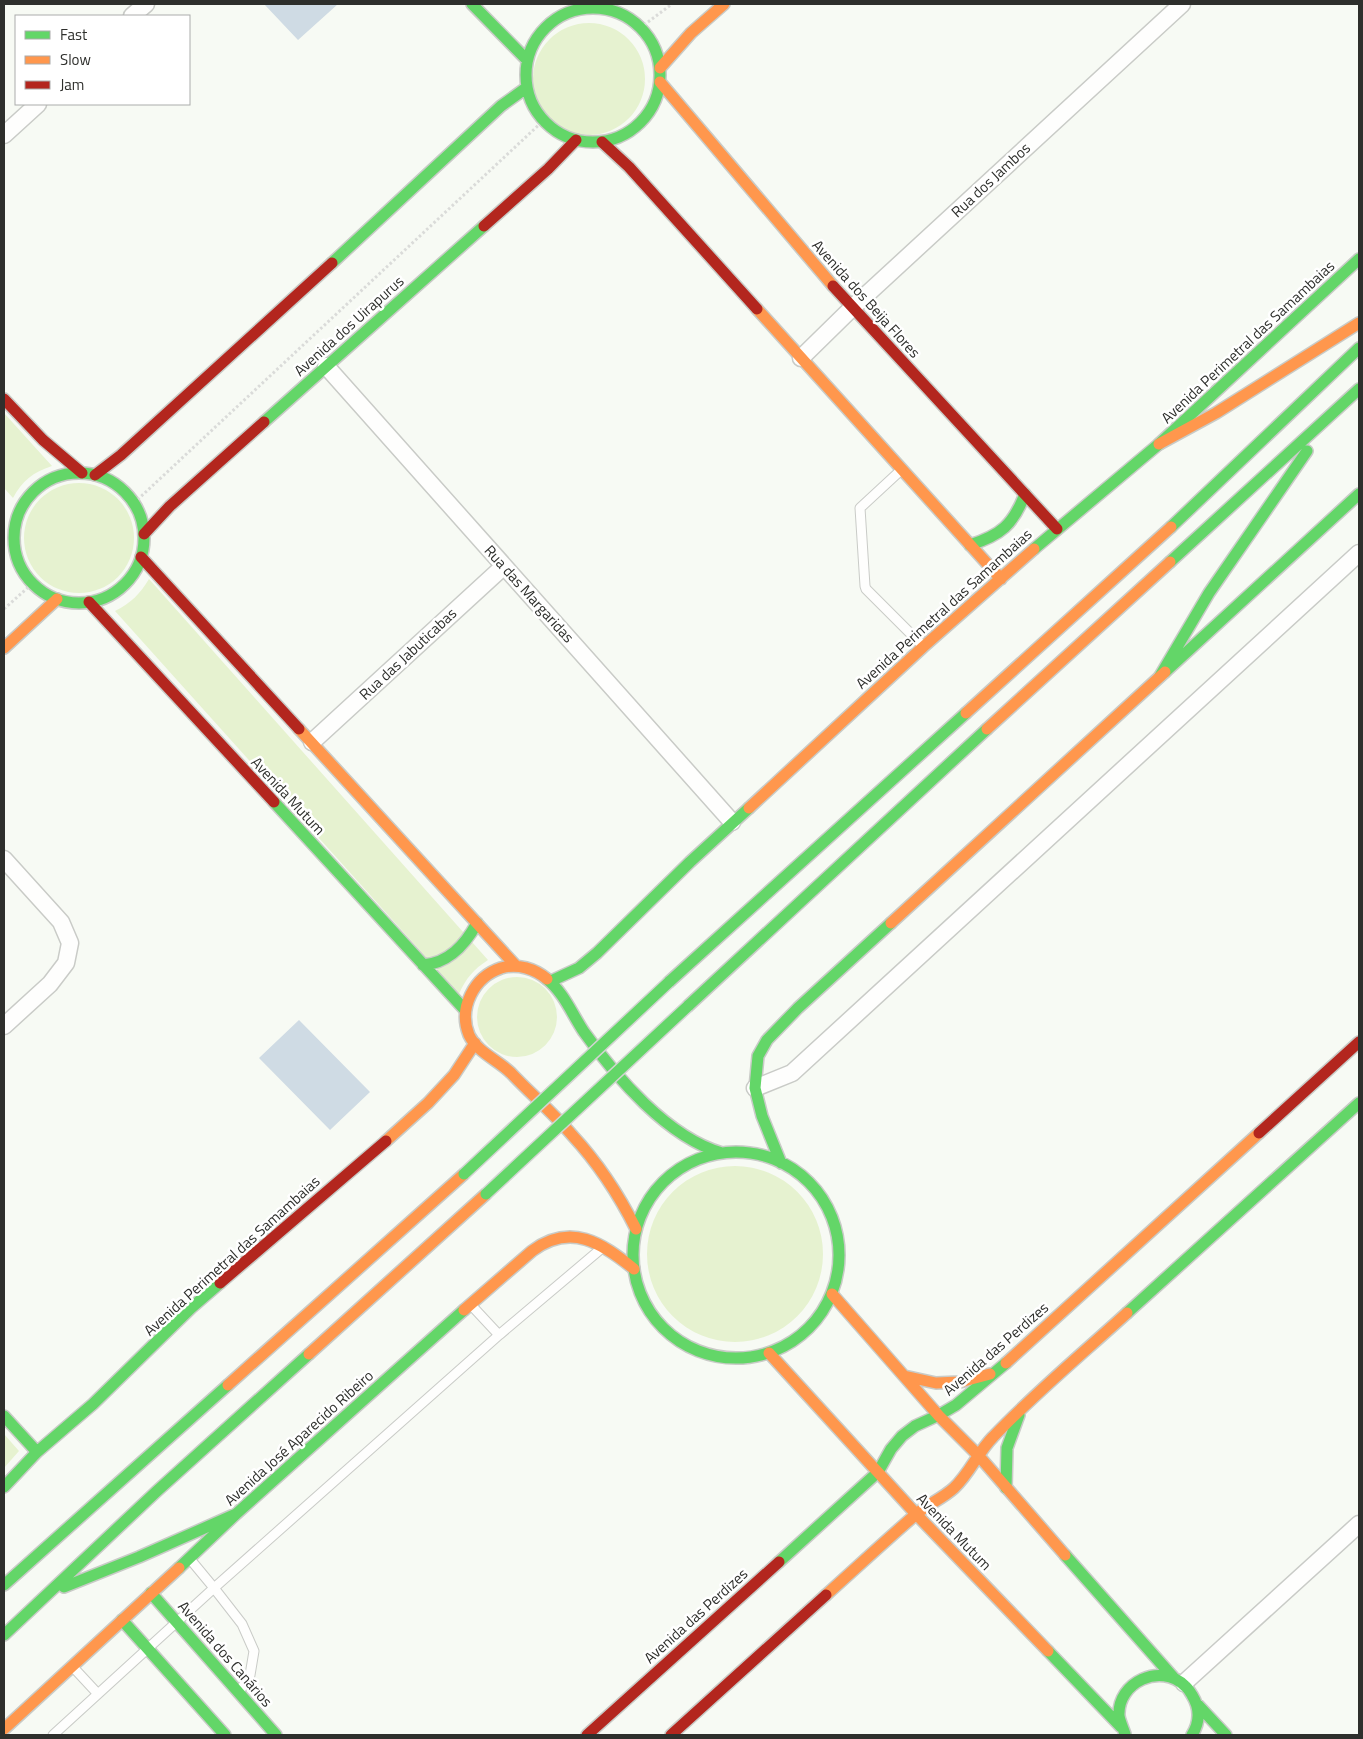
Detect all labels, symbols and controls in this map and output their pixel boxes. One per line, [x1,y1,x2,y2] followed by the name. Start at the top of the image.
[15,15,190,105] legend
[60,23,88,46] text: Fast
[60,48,91,71] text: Slow
[60,73,84,96] text: Jam
[946,137,1036,223] street label: Rua dos Jambos
[807,234,926,363] street label: Avenida dos Beija Flores
[1156,255,1340,429] street label: Avenida Perimetral das Samambaias
[289,270,409,381] street label: Avenida dos Uirapurus
[850,523,1037,694] street label: Avenida Perimetral das Samambaias
[479,540,580,648] street label: Rua das Margaridas
[354,602,462,705] street label: Rua das Jabuticabas
[246,751,331,840] street label: Avenida Mutum
[138,1170,325,1341] street label: Avenida Perimetral das Samambaias
[938,1296,1053,1401] street label: Avenida das Perdizes
[219,1364,378,1511] street label: Avenida José Aparecido Ribeiro
[911,1488,997,1576] street label: Avenida Mutum
[639,1563,753,1669] street label: Avenida das Perdizes
[173,1595,278,1712] street label: Avenida dos Canários

